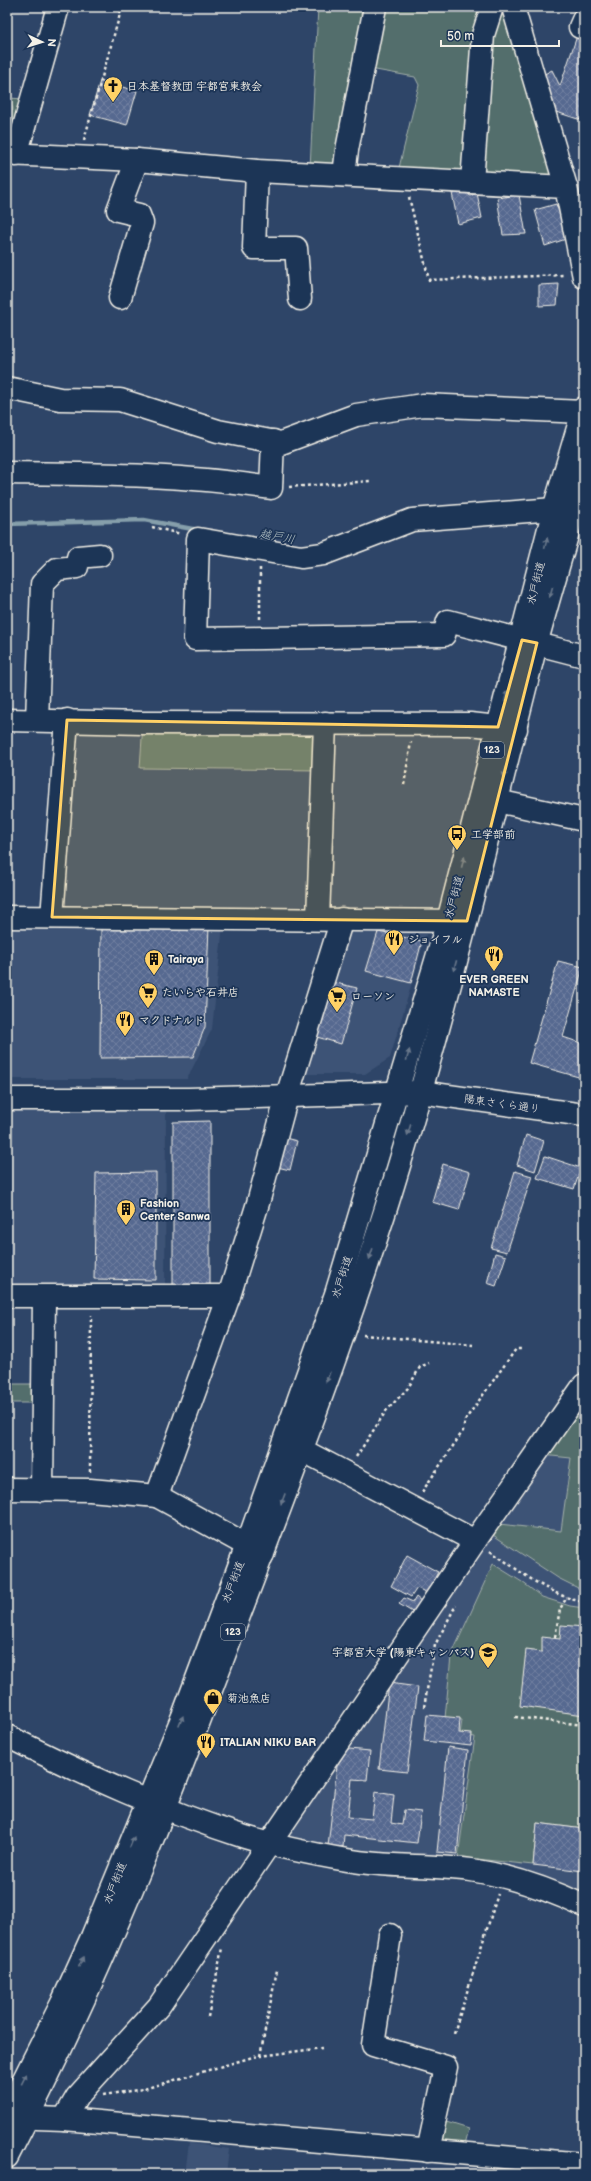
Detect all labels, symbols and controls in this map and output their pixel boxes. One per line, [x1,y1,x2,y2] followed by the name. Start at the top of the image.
[22,22,62,62] north arrow
[441,22,559,48] scale bar
[447,29,474,44] text: 50 m
[45,38,58,47] text: N
[102,75,124,103] church icon: 日本基督教団 宇都宮東教会
[127,80,262,93] place label: 日本基督教団 宇都宮東教会
[258,526,296,548] water label: 越戸川
[543,537,549,549] one-way arrow
[524,560,548,606] street label: 水戸街道
[548,586,554,598] one-way arrow
[504,690,510,702] one-way arrow
[480,742,504,758] road number: 123
[502,766,508,778] one-way arrow
[446,823,468,851] bus stop icon: 工学部前
[471,828,515,841] place label: 工学部前
[460,856,466,868] one-way arrow
[442,874,466,920] street label: 水戸街道
[383,928,405,956] restaurant icon: ジョイフル
[408,933,463,946] place label: ジョイフル
[483,944,505,972] restaurant icon: EVER GREEN NAMASTE
[143,948,165,976] building icon: Tairaya
[168,953,204,966] place label: Tairaya
[451,959,457,972] one-way arrow
[459,973,529,999] place label: EVER GREEN NAMASTE
[137,981,159,1009] supermarket icon: たいらや石井店
[326,985,348,1013] supermarket icon: ローソン
[162,986,239,999] place label: たいらや石井店
[351,990,395,1003] place label: ローソン
[114,1009,136,1037] restaurant icon: マクドナルド
[139,1014,205,1027] place label: マクドナルド
[405,1048,411,1060] one-way arrow
[463,1092,541,1116] street label: 陽東さくら通り
[406,1124,412,1136] one-way arrow
[140,1197,210,1223] place label: Fashion Center Sanwa
[115,1198,137,1226] building icon: Fashion Center Sanwa
[368,1248,374,1260] one-way arrow
[329,1254,355,1300] street label: 水戸街道
[325,1371,331,1383] one-way arrow
[280,1493,286,1505] one-way arrow
[219,1559,247,1605] street label: 水戸街道
[221,1624,245,1640] road number: 123
[477,1641,499,1669] school or university icon: 宇都宮大学 (陽東キャンパス)
[332,1646,474,1659] place label: 宇都宮大学 (陽東キャンパス)
[202,1687,224,1715] shop icon: 菊池魚店
[227,1692,271,1705] place label: 菊池魚店
[178,1715,184,1727] one-way arrow
[195,1731,217,1759] restaurant icon: ITALIAN NIKU BAR
[220,1736,317,1749] place label: ITALIAN NIKU BAR
[129,1835,135,1847] one-way arrow
[101,1860,129,1906] street label: 水戸街道
[78,1956,84,1967] one-way arrow
[21,2073,28,2084] one-way arrow

